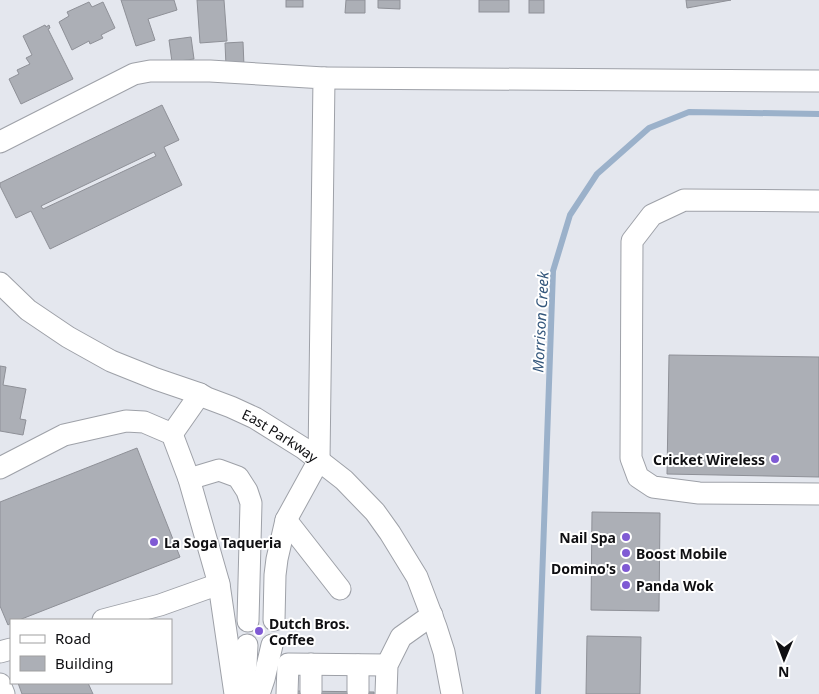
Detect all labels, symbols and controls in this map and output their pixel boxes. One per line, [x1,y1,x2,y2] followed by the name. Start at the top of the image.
[527,270,553,373] water label: Morrison Creek
[239,404,323,467] street label: East Parkway
[653,450,765,469] place label: Cricket Wireless
[769,453,781,465] marker: Cricket Wireless
[559,528,616,547] place label: Nail Spa
[620,531,632,543] marker: Nail Spa
[164,533,282,552] place label: La Soga Taqueria
[148,536,160,548] marker: La Soga Taqueria
[636,544,727,563] place label: Boost Mobile
[620,547,632,559] marker: Boost Mobile
[551,559,616,578] place label: Domino's
[620,562,632,574] marker: Domino's
[636,576,714,595] place label: Panda Wok
[620,579,632,591] marker: Panda Wok
[269,614,349,649] place label: Dutch Bros. Coffee
[10,619,172,684] legend
[253,625,265,637] marker: Dutch Bros. Coffee
[55,628,91,648] text: Road
[759,634,809,684] north arrow
[55,653,113,673] text: Building
[778,663,790,682] text: N

